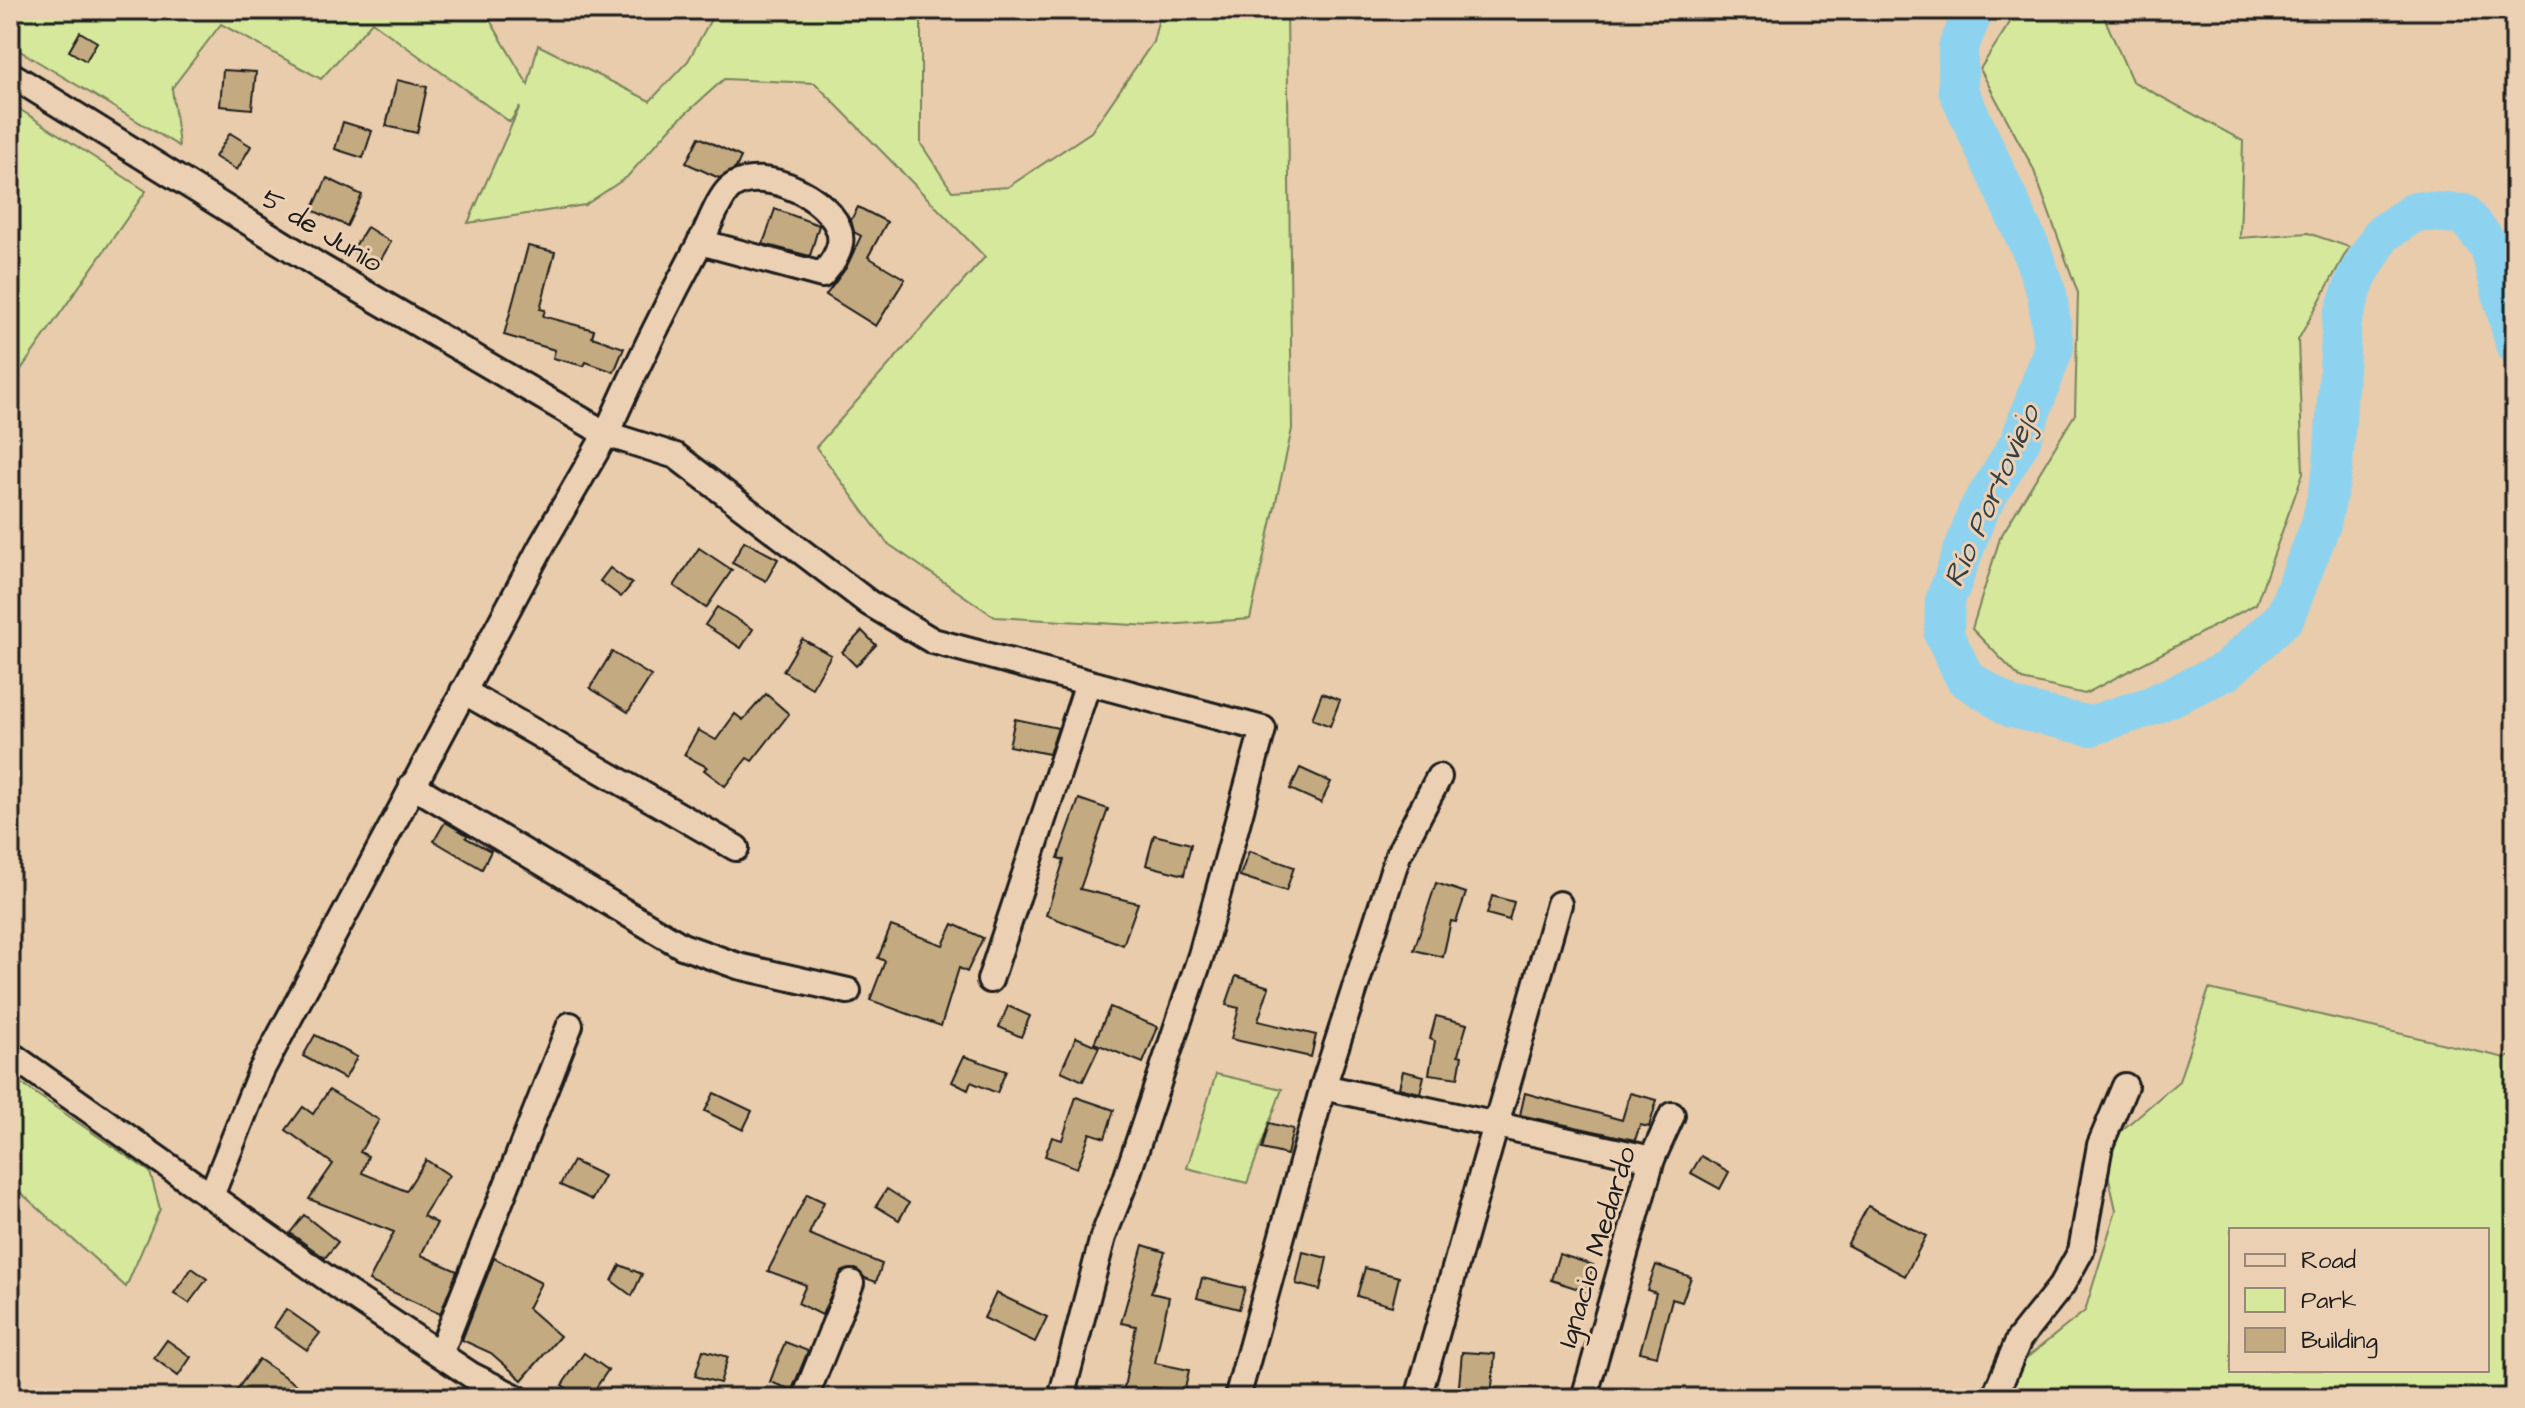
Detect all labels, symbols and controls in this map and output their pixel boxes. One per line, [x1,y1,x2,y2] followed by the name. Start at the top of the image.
[254,180,390,283] street label: 5 de Junio
[1933,396,2052,594] water label: Río Portoviejo
[1548,1141,1647,1353] street label: Ignacio Medardo
[2229,1228,2489,1372] legend
[2301,1244,2356,1278] text: Road
[2301,1284,2357,1318] text: Park
[2301,1324,2378,1359] text: Building

